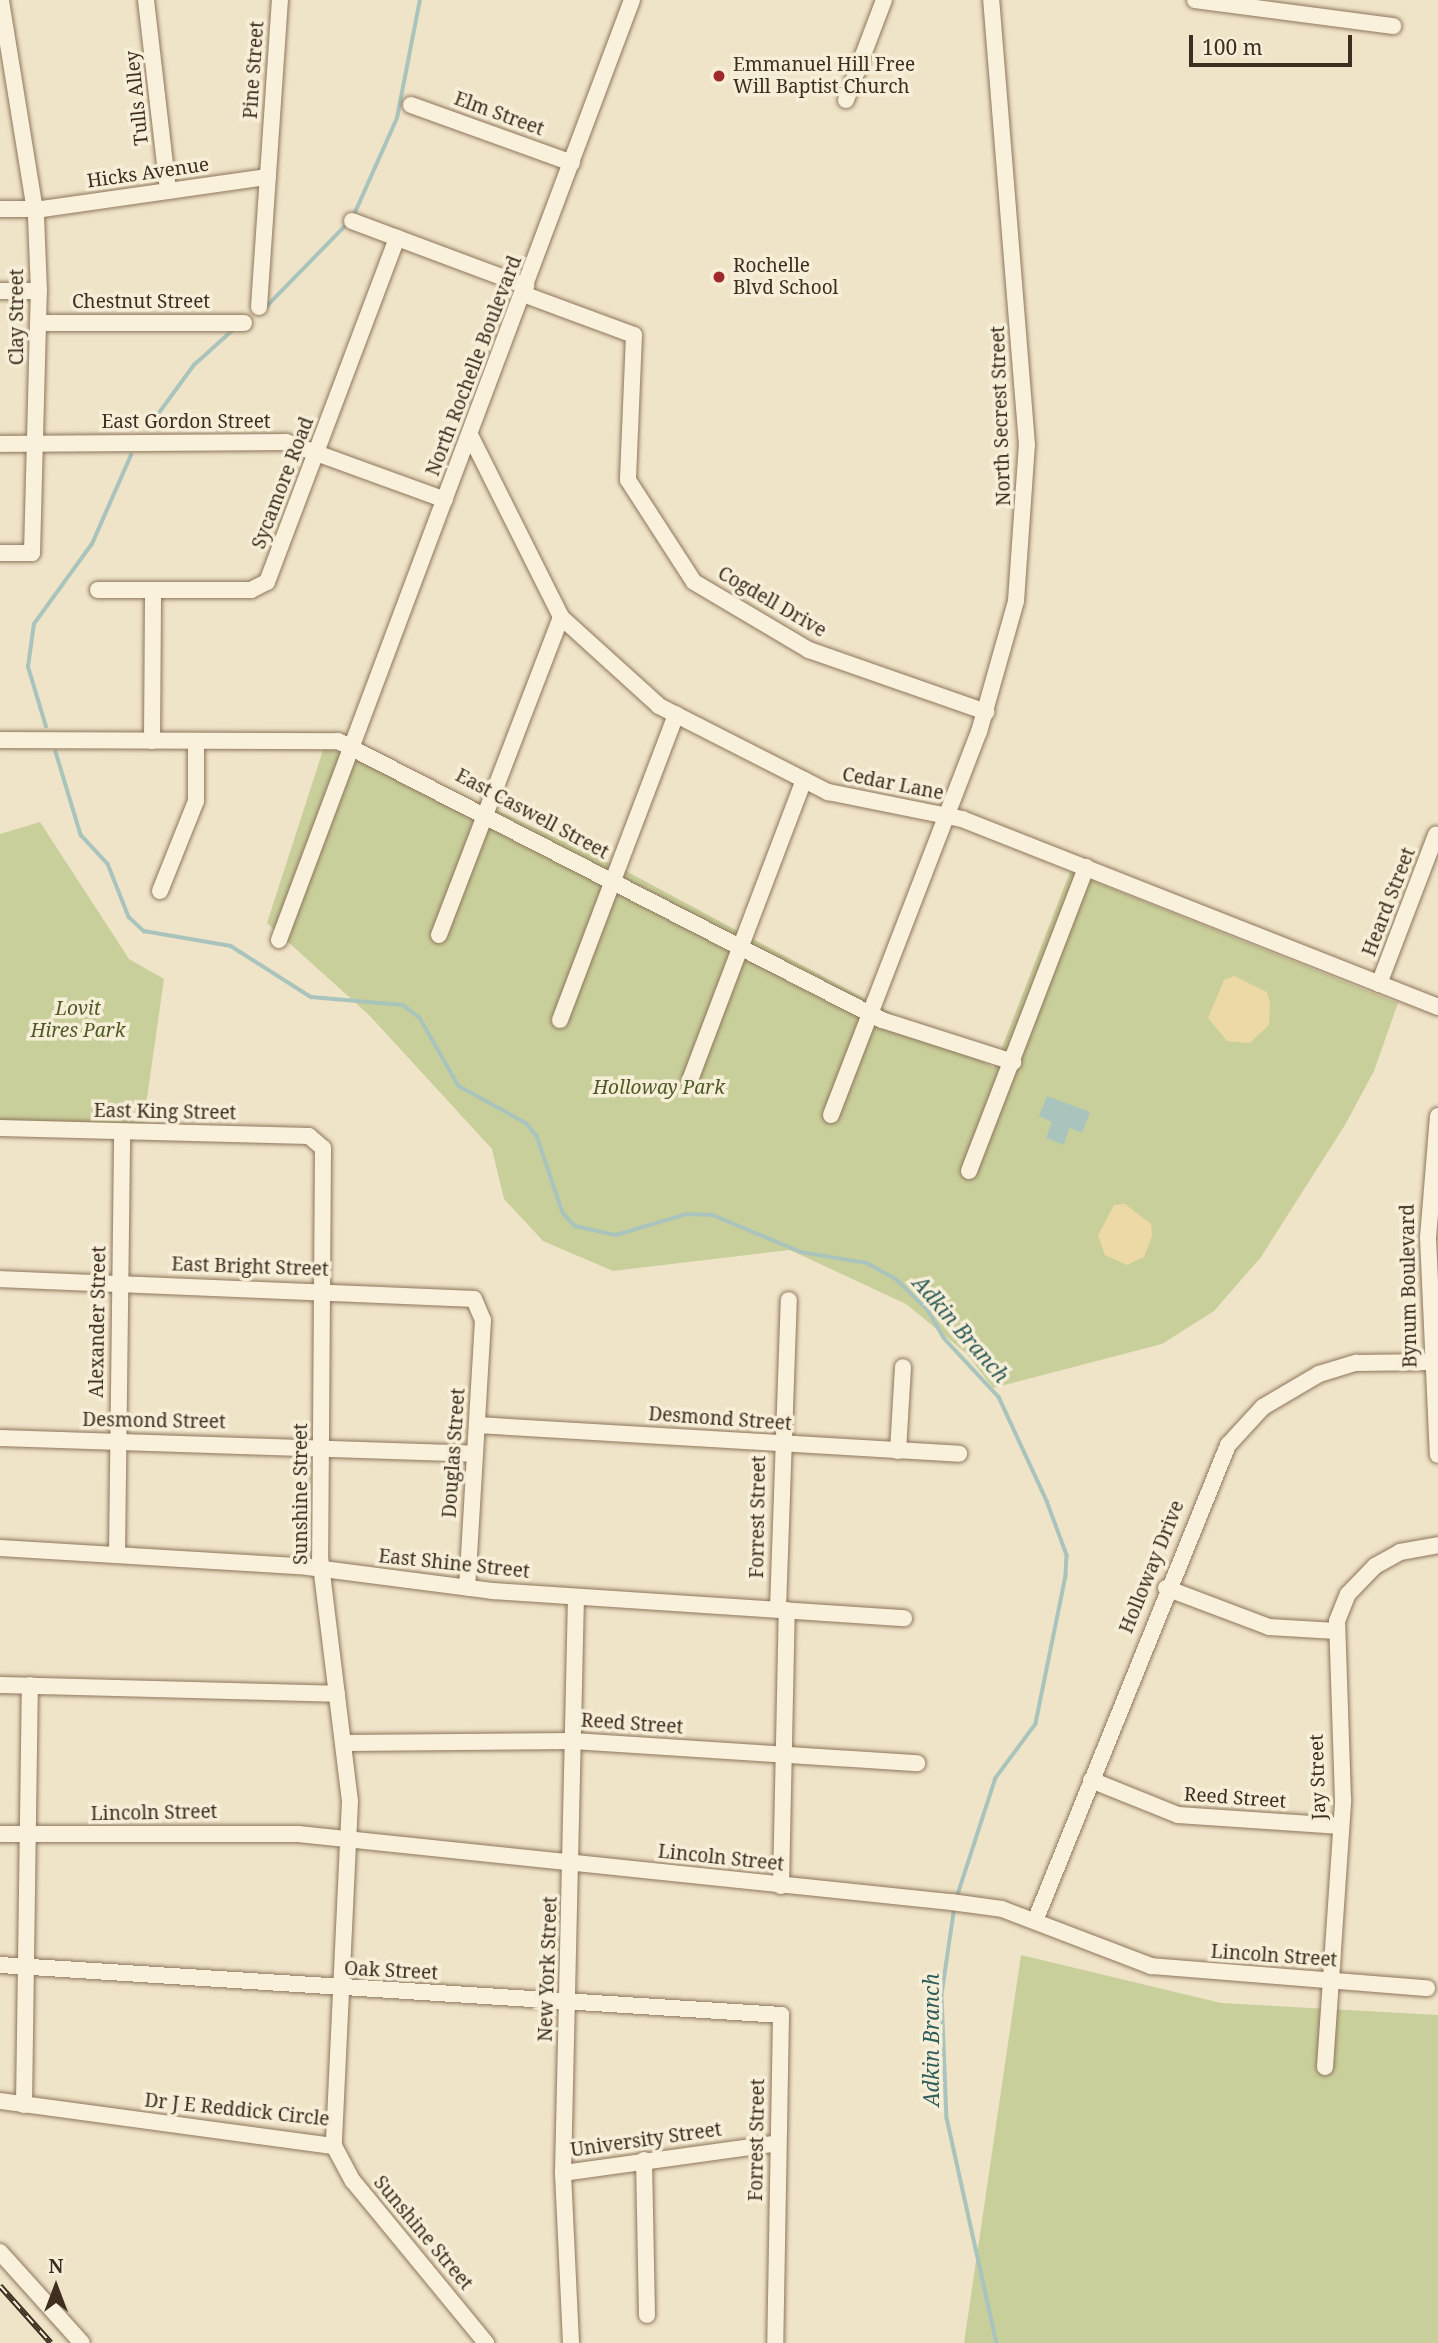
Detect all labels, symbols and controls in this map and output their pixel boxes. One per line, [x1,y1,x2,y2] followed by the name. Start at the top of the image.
[239,20,269,120] street label: Pine Street
[1193,21,1356,65] scale bar
[1202,33,1263,61] text: 100 m
[121,50,153,146] street label: Tulls Alley
[733,54,915,98] place label: Emmanuel Hill Free Will Baptist Church
[711,68,727,84] marker: Emmanuel Hill Free Will Baptist Church
[451,87,547,141] street label: Elm Street
[85,153,211,193] street label: Hicks Avenue
[421,253,527,479] street label: North Rochelle Boulevard
[733,255,838,299] place label: Rochelle Blvd School
[6,269,28,365] street label: Clay Street
[711,269,727,285] marker: Rochelle Blvd School
[72,291,210,313] street label: Chestnut Street
[986,326,1016,506] street label: North Secrest Street
[101,411,271,433] street label: East Gordon Street
[247,414,319,552] street label: Sycamore Road
[714,562,830,642] street label: Cogdell Drive
[840,763,946,805] street label: Cedar Lane
[452,764,612,864] street label: East Caswell Street
[1358,844,1420,960] street label: Heard Street
[31,998,125,1042] park label: Lovit Hires Park
[593,1077,725,1099] park label: Holloway Park
[94,1099,236,1125] street label: East King Street
[1396,1204,1422,1368] street label: Bynum Boulevard
[85,1246,111,1398] street label: Alexander Street
[171,1253,329,1281] street label: East Bright Street
[908,1270,1014,1388] water label: Adkin Branch
[438,1387,470,1519] street label: Douglas Street
[648,1403,792,1435] street label: Desmond Street
[82,1408,226,1434] street label: Desmond Street
[290,1423,312,1565] street label: Sunshine Street
[746,1455,770,1579] street label: Forrest Street
[1115,1497,1189,1637] street label: Holloway Drive
[377,1545,531,1583] street label: East Shine Street
[580,1709,684,1739] street label: Reed Street
[1305,1734,1331,1820] street label: Jay Street
[1183,1783,1287,1813] street label: Reed Street
[91,1800,217,1826] street label: Lincoln Street
[657,1840,785,1876] street label: Lincoln Street
[534,1896,562,2042] street label: New York Street
[1210,1940,1338,1972] street label: Lincoln Street
[344,1957,438,1985] street label: Oak Street
[918,1973,944,2107] water label: Adkin Branch
[745,2078,769,2202] street label: Forrest Street
[143,2089,331,2131] street label: Dr J E Reddick Circle
[569,2118,723,2162] street label: University Street
[369,2171,477,2295] street label: Sunshine Street
[21,2252,91,2322] north arrow
[49,2253,63,2279] text: N

